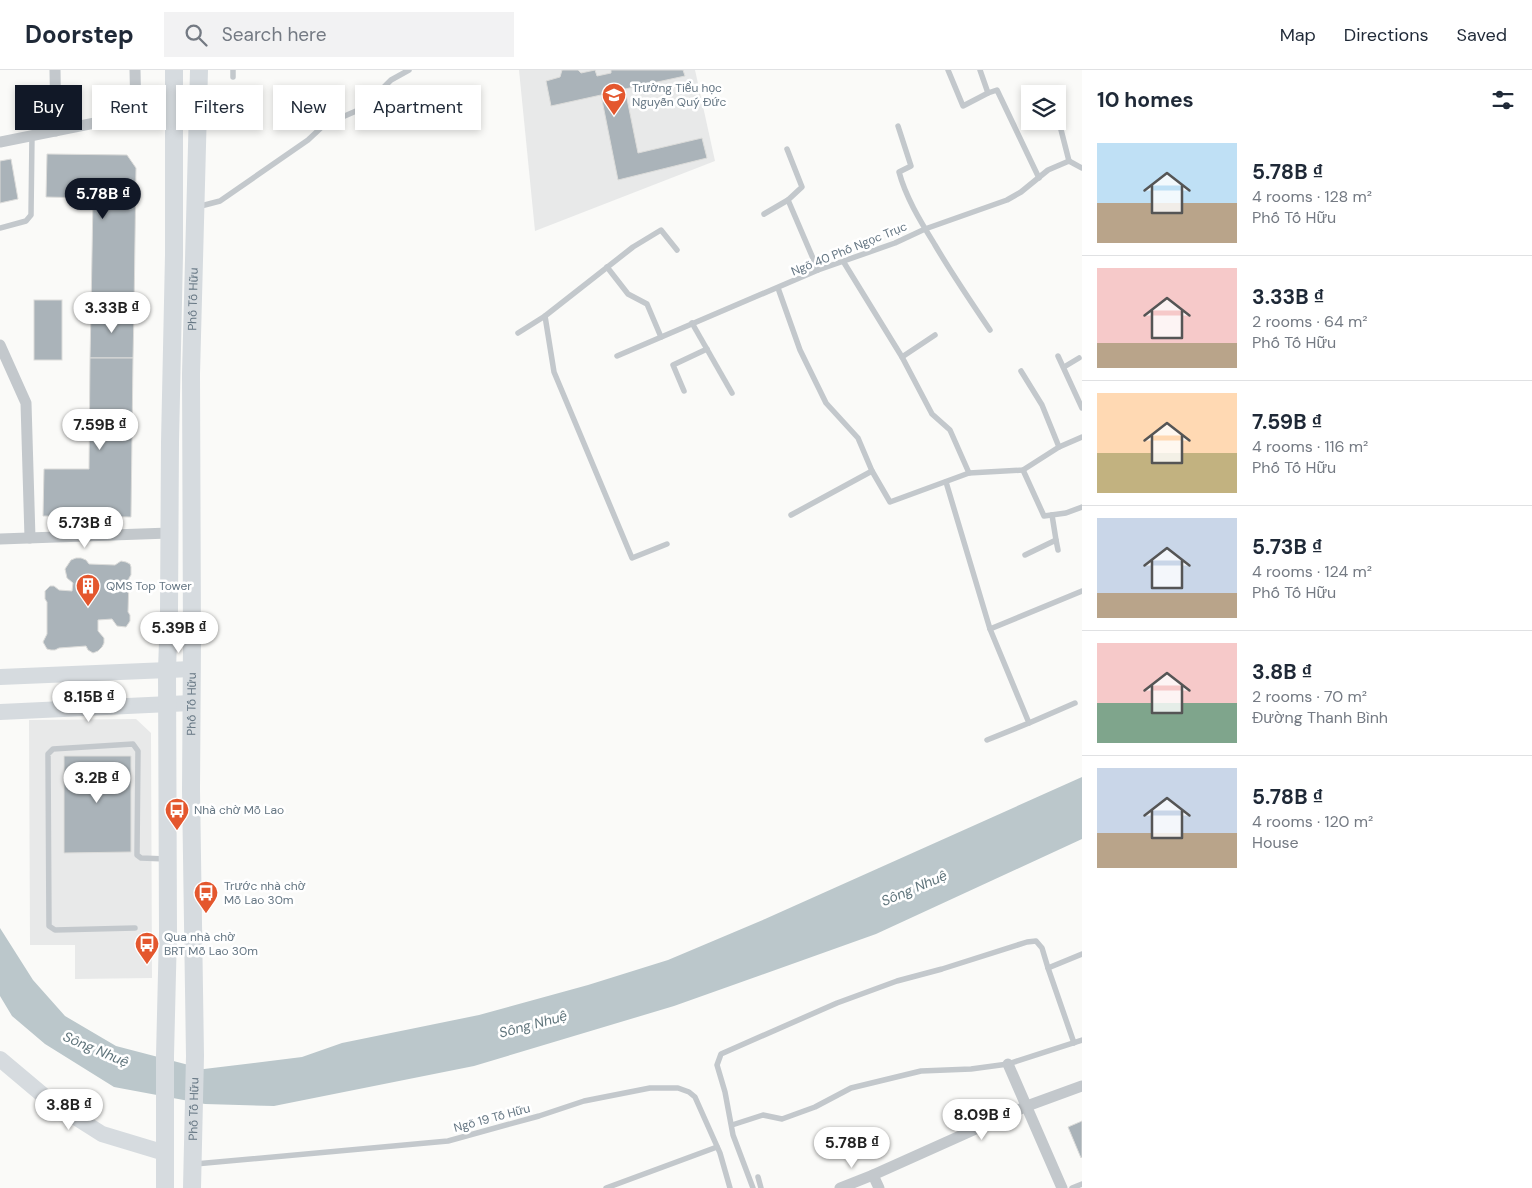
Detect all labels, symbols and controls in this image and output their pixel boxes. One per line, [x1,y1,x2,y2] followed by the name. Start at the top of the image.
[164,12,514,57] search box
[25,19,134,50] text: Doorstep
[182,21,210,49] icon: search
[222,22,327,47] text: Search here
[1280,23,1316,47] text: Map
[1344,23,1429,47] text: Directions
[1457,23,1507,47] text: Saved
[632,80,726,110] place label: Trường Tiểu học Nguyễn Quý Đức
[601,82,627,116] school or university icon: Trường Tiểu học Nguyễn Quý Đức
[15,85,82,130] chip: Buy
[92,85,166,130] chip: Rent
[176,85,263,130] chip: Filters
[273,85,345,130] chip: New
[355,85,481,130] chip: Apartment
[1021,85,1066,130] map controls
[1021,85,1066,130] button: layers
[1097,86,1194,114] text: 10 homes
[1489,86,1517,114] icon: filters
[1252,158,1323,186] text: 5.78B ₫
[1137,163,1197,223] icon: home
[57,178,149,220] pin: 5.78B ₫
[76,183,130,204] text: 5.78B ₫
[1252,186,1372,207] text: 4 rooms · 128 m²
[1252,207,1336,228] text: Phố Tố Hữu
[789,218,909,280] street label: Ngõ 40 Phố Ngọc Trục
[184,267,202,331] street label: Phố Tố Hữu
[1252,283,1324,311] text: 3.33B ₫
[1137,288,1197,348] icon: home
[66,292,158,334] pin: 3.33B ₫
[84,297,140,318] text: 3.33B ₫
[1252,311,1368,332] text: 2 rooms · 64 m²
[1252,332,1336,353] text: Phố Tố Hữu
[54,408,146,451] pin: 7.59B ₫
[1252,408,1322,436] text: 7.59B ₫
[1137,413,1197,473] icon: home
[73,414,127,435] text: 7.59B ₫
[1252,436,1368,457] text: 4 rooms · 116 m²
[1252,457,1336,478] text: Phố Tố Hữu
[39,506,131,549] pin: 5.73B ₫
[58,512,112,533] text: 5.73B ₫
[1252,533,1323,561] text: 5.73B ₫
[1137,538,1197,598] icon: home
[1252,561,1372,582] text: 4 rooms · 124 m²
[75,573,101,607] building icon: QMS Top Tower
[106,578,192,594] place label: QMS Top Tower
[1252,582,1336,603] text: Phố Tố Hữu
[133,612,225,654] pin: 5.39B ₫
[151,617,207,638] text: 5.39B ₫
[1252,658,1312,686] text: 3.8B ₫
[1137,663,1197,723] icon: home
[183,672,200,736] street label: Phố Tố Hữu
[43,680,135,723] pin: 8.15B ₫
[63,686,115,707] text: 8.15B ₫
[1252,686,1367,707] text: 2 rooms · 70 m²
[1252,707,1388,728] text: Đường Thanh Bình
[56,762,138,804] pin: 3.2B ₫
[74,767,120,788] text: 3.2B ₫
[1252,783,1323,811] text: 5.78B ₫
[1137,788,1197,848] icon: home
[164,797,190,831] bus stop icon: Nhà chờ Mỗ Lao
[194,802,284,818] place label: Nhà chờ Mỗ Lao
[1252,811,1373,832] text: 4 rooms · 120 m²
[1252,832,1299,853] text: House
[878,866,950,910] water label: Sông Nhuệ
[224,878,306,908] place label: Trước nhà chờ Mỗ Lao 30m
[193,880,219,914] bus stop icon: Trước nhà chờ Mỗ Lao 30m
[164,929,258,959] place label: Qua nhà chờ BRT Mỗ Lao 30m
[134,931,160,965] bus stop icon: Qua nhà chờ BRT Mỗ Lao 30m
[497,1006,569,1042] water label: Sông Nhuệ
[60,1027,132,1071] water label: Sông Nhuệ
[185,1077,203,1141] street label: Phố Tố Hữu
[28,1088,110,1131] pin: 3.8B ₫
[46,1094,92,1115] text: 3.8B ₫
[936,1098,1028,1141] pin: 8.09B ₫
[452,1100,532,1136] street label: Ngõ 19 Tố Hữu
[953,1104,1011,1125] text: 8.09B ₫
[806,1126,898,1169] pin: 5.78B ₫
[825,1132,879,1153] text: 5.78B ₫

